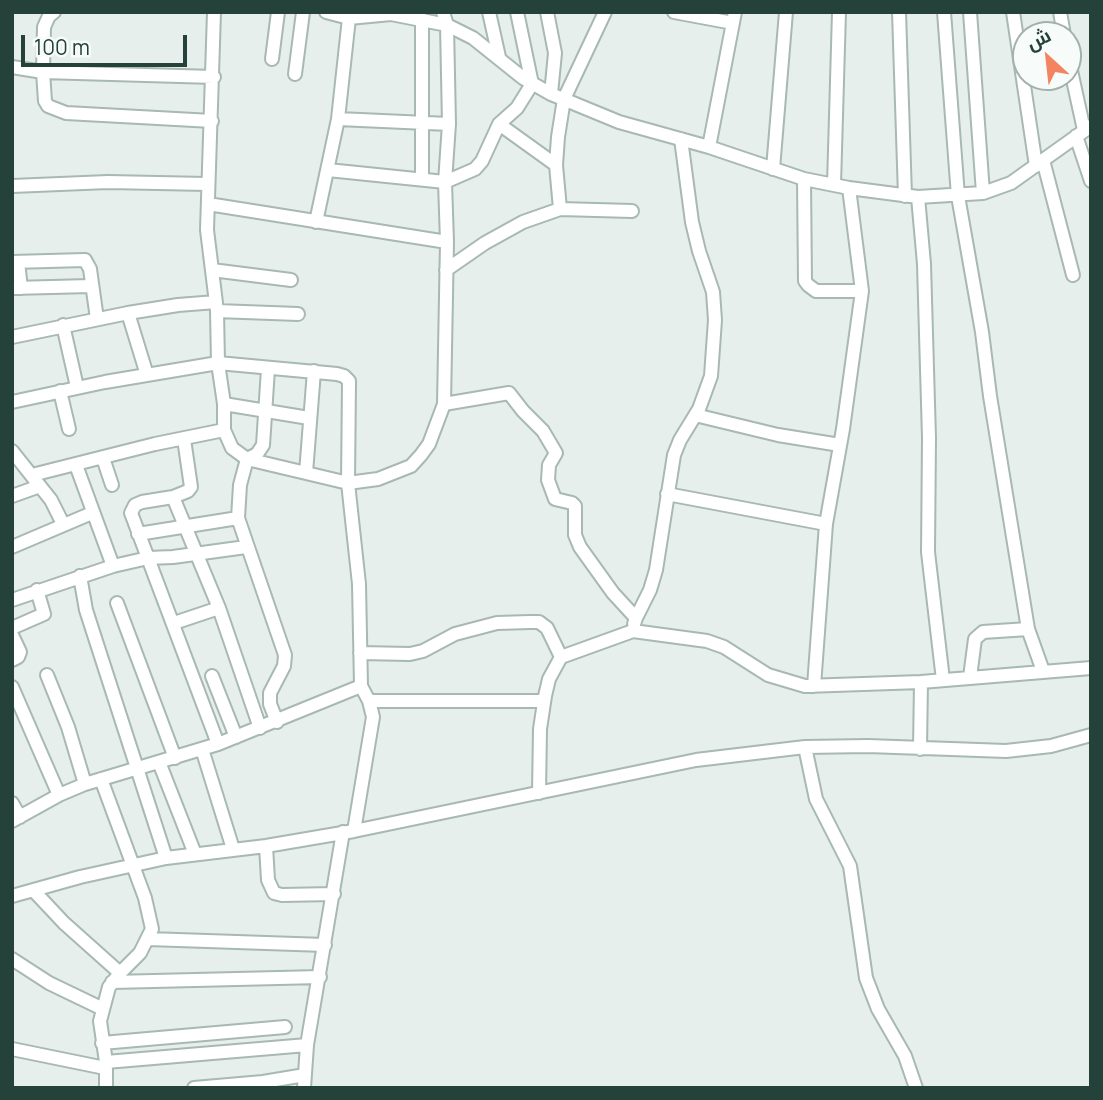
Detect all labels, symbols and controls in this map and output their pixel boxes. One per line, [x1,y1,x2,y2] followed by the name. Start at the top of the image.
[24,21,191,65] scale bar
[1012,21,1082,91] north arrow
[1022,22,1055,56] text: ش
[34,33,90,61] text: 100 m

